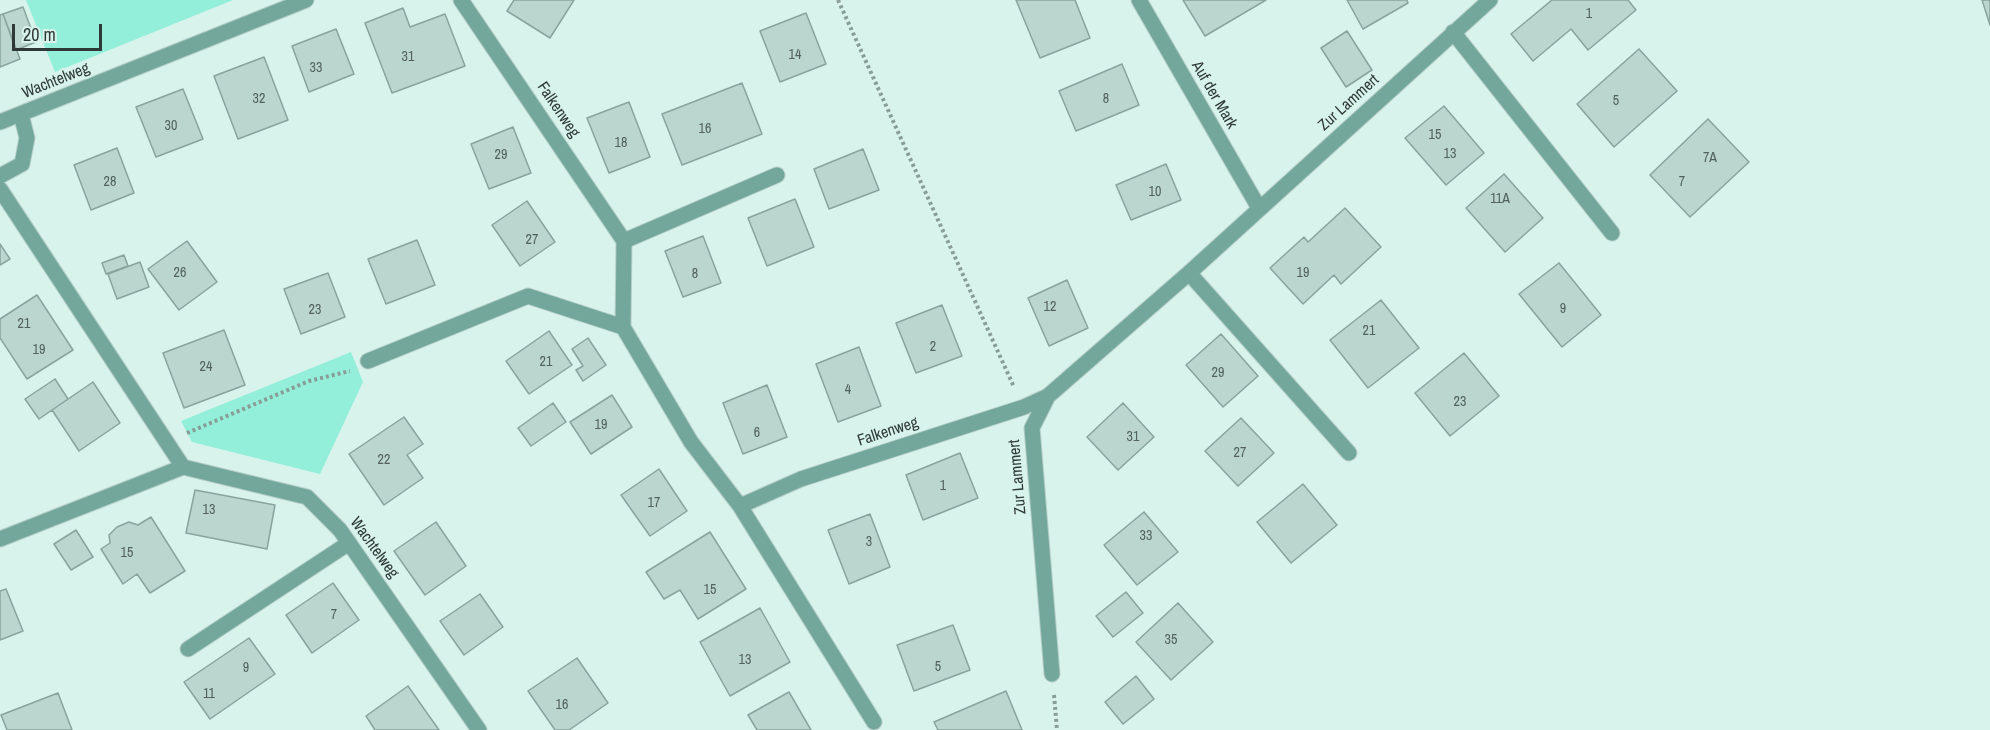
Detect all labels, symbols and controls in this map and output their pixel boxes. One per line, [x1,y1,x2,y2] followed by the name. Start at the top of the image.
[1586,6,1592,22] house number: 1
[15,12,105,50] scale bar
[23,22,56,47] text: 20 m
[789,47,801,63] house number: 14
[402,49,414,65] house number: 31
[1187,58,1241,132] street label: Auf der Mark
[19,59,93,103] street label: Wachtelweg
[310,60,322,76] house number: 33
[1315,71,1383,135] street label: Zur Lammert
[532,79,584,141] street label: Falkenweg
[253,91,265,107] house number: 32
[1103,91,1109,107] house number: 8
[1613,93,1619,109] house number: 5
[165,118,177,134] house number: 30
[699,121,711,137] house number: 16
[1429,127,1441,143] house number: 15
[615,135,627,151] house number: 18
[1444,146,1456,162] house number: 13
[495,147,507,163] house number: 29
[1703,150,1717,166] house number: 7A
[104,174,116,190] house number: 28
[1679,174,1685,190] house number: 7
[1149,184,1161,200] house number: 10
[1490,191,1510,207] house number: 11A
[526,232,538,248] house number: 27
[174,265,186,281] house number: 26
[1297,265,1309,281] house number: 19
[692,266,698,282] house number: 8
[1044,299,1056,315] house number: 12
[1560,301,1566,317] house number: 9
[309,302,321,318] house number: 23
[18,316,30,332] house number: 21
[1363,323,1375,339] house number: 21
[930,339,936,355] house number: 2
[33,342,45,358] house number: 19
[540,354,552,370] house number: 21
[200,359,212,375] house number: 24
[1212,365,1224,381] house number: 29
[845,382,851,398] house number: 4
[1454,394,1466,410] house number: 23
[855,413,921,451] street label: Falkenweg
[595,417,607,433] house number: 19
[754,425,760,441] house number: 6
[1127,429,1139,445] house number: 31
[1005,439,1031,515] street label: Zur Lammert
[1234,445,1246,461] house number: 27
[378,452,390,468] house number: 22
[940,478,946,494] house number: 1
[648,495,660,511] house number: 17
[203,502,215,518] house number: 13
[345,514,403,582] street label: Wachtelweg
[1140,528,1152,544] house number: 33
[866,534,872,550] house number: 3
[121,545,133,561] house number: 15
[704,582,716,598] house number: 15
[331,607,337,623] house number: 7
[1165,632,1177,648] house number: 35
[739,652,751,668] house number: 13
[935,659,941,675] house number: 5
[243,660,249,676] house number: 9
[203,686,215,702] house number: 11
[556,697,568,713] house number: 16

